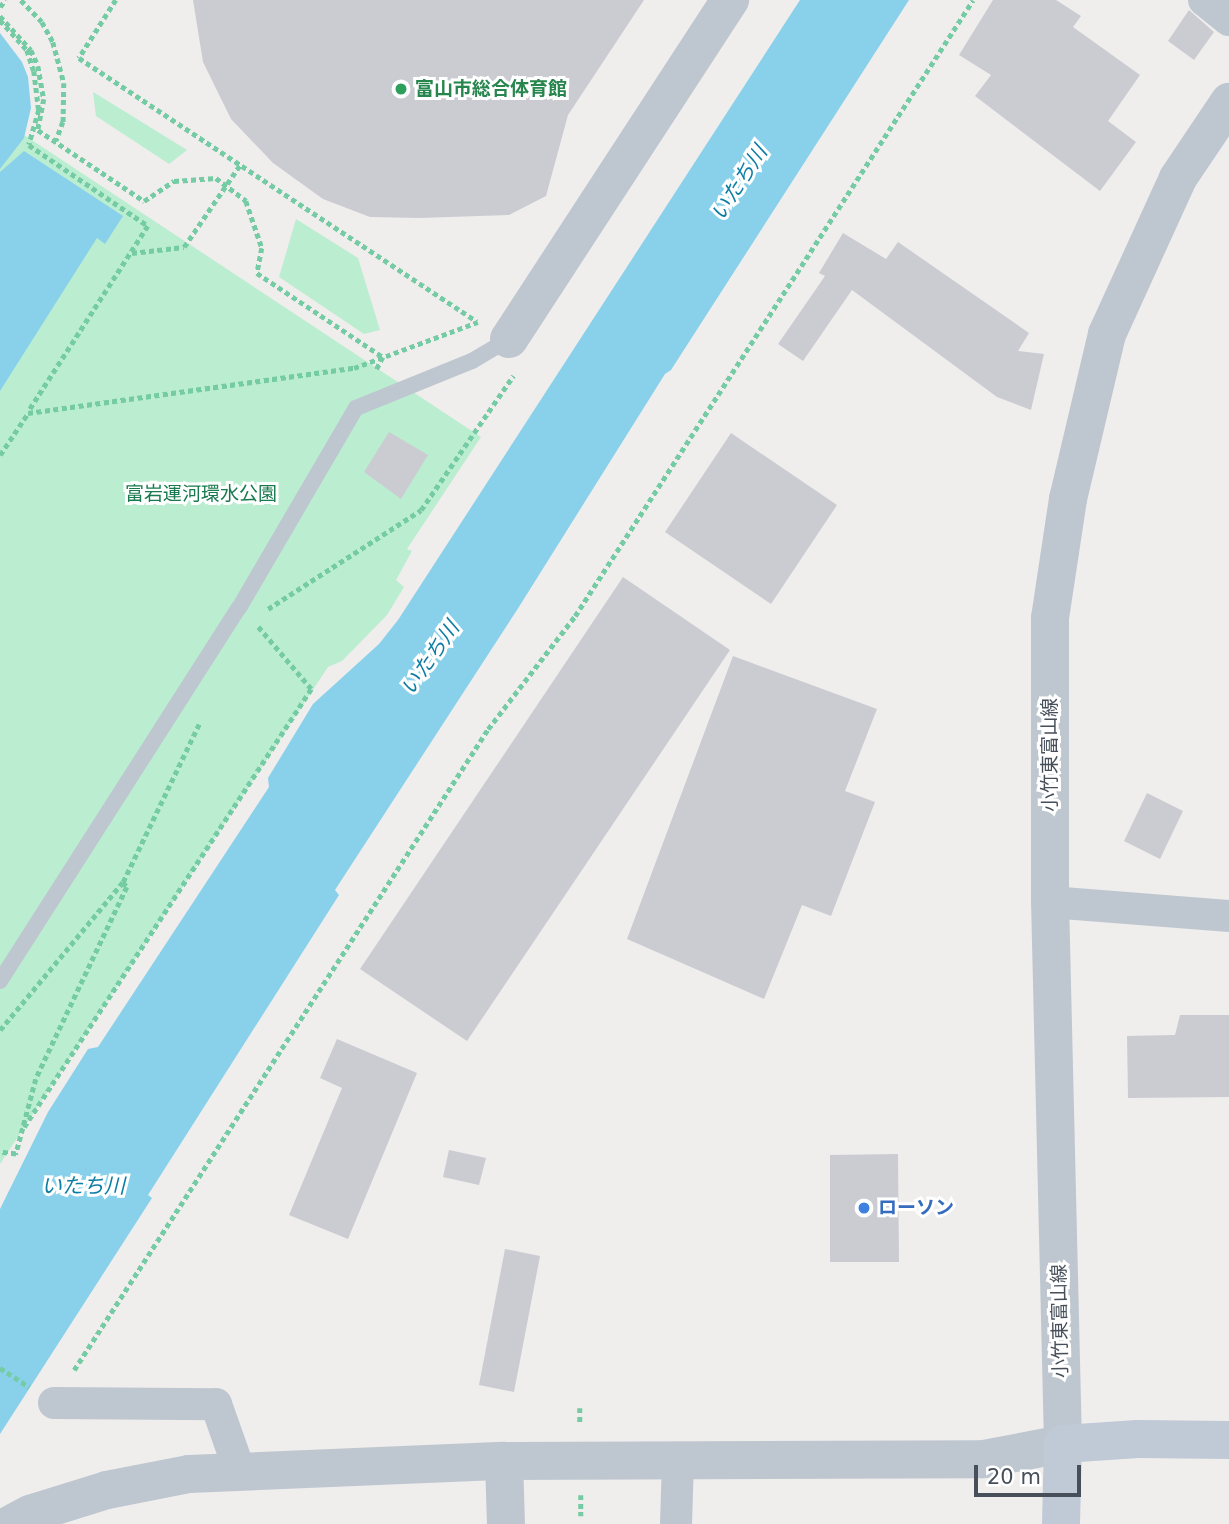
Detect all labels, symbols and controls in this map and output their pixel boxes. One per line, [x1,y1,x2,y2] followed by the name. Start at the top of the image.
[415,78,567,100] place label: 富山市総合体育館
[393,81,409,97] marker: 富山市総合体育館
[706,141,772,225] water label: いたち川
[125,483,277,505] park label: 富岩運河環水公園
[396,616,464,700] water label: いたち川
[1039,698,1061,812] street label: 小竹東富山線
[41,1173,125,1199] water label: いたち川
[878,1197,954,1219] place label: ローソン
[856,1200,872,1216] marker: ローソン
[1048,1264,1072,1378] street label: 小竹東富山線
[977,1450,1084,1494] scale bar
[987,1465,1041,1489] text: 20 m

